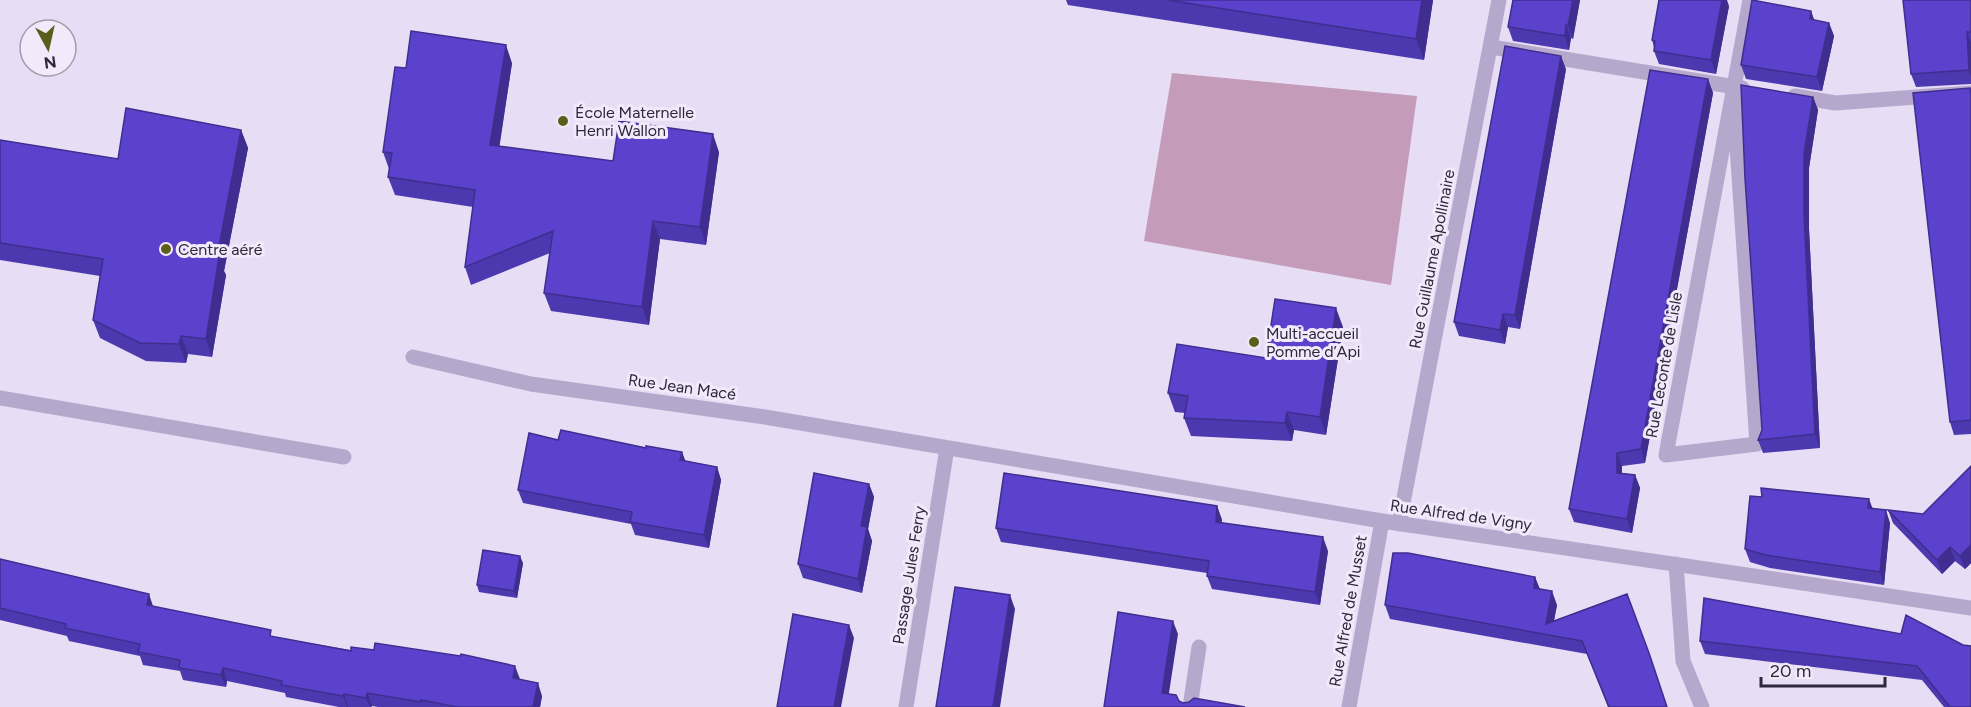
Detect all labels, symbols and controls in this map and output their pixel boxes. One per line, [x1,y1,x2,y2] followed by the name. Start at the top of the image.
[18,18,78,78] north arrow
[43,52,57,73] text: N
[575,103,694,140] place label: École Maternelle Henri Wallon
[556,114,570,128] marker: École Maternelle Henri Wallon
[1405,168,1459,350] street label: Rue Guillaume Apollinaire
[178,240,263,259] place label: Centre aéré
[159,242,173,256] marker: Centre aéré
[1642,290,1686,440] street label: Rue Leconte de Lisle
[1266,324,1361,361] place label: Multi-accueil Pomme d’Api
[1247,335,1261,349] marker: Multi-accueil Pomme d’Api
[627,370,737,404] street label: Rue Jean Macé
[1389,496,1534,534] street label: Rue Alfred de Vigny
[889,504,929,646] street label: Passage Jules Ferry
[1325,534,1371,688] street label: Rue Alfred de Musset
[1761,650,1886,688] scale bar
[1770,660,1811,682] text: 20 m

